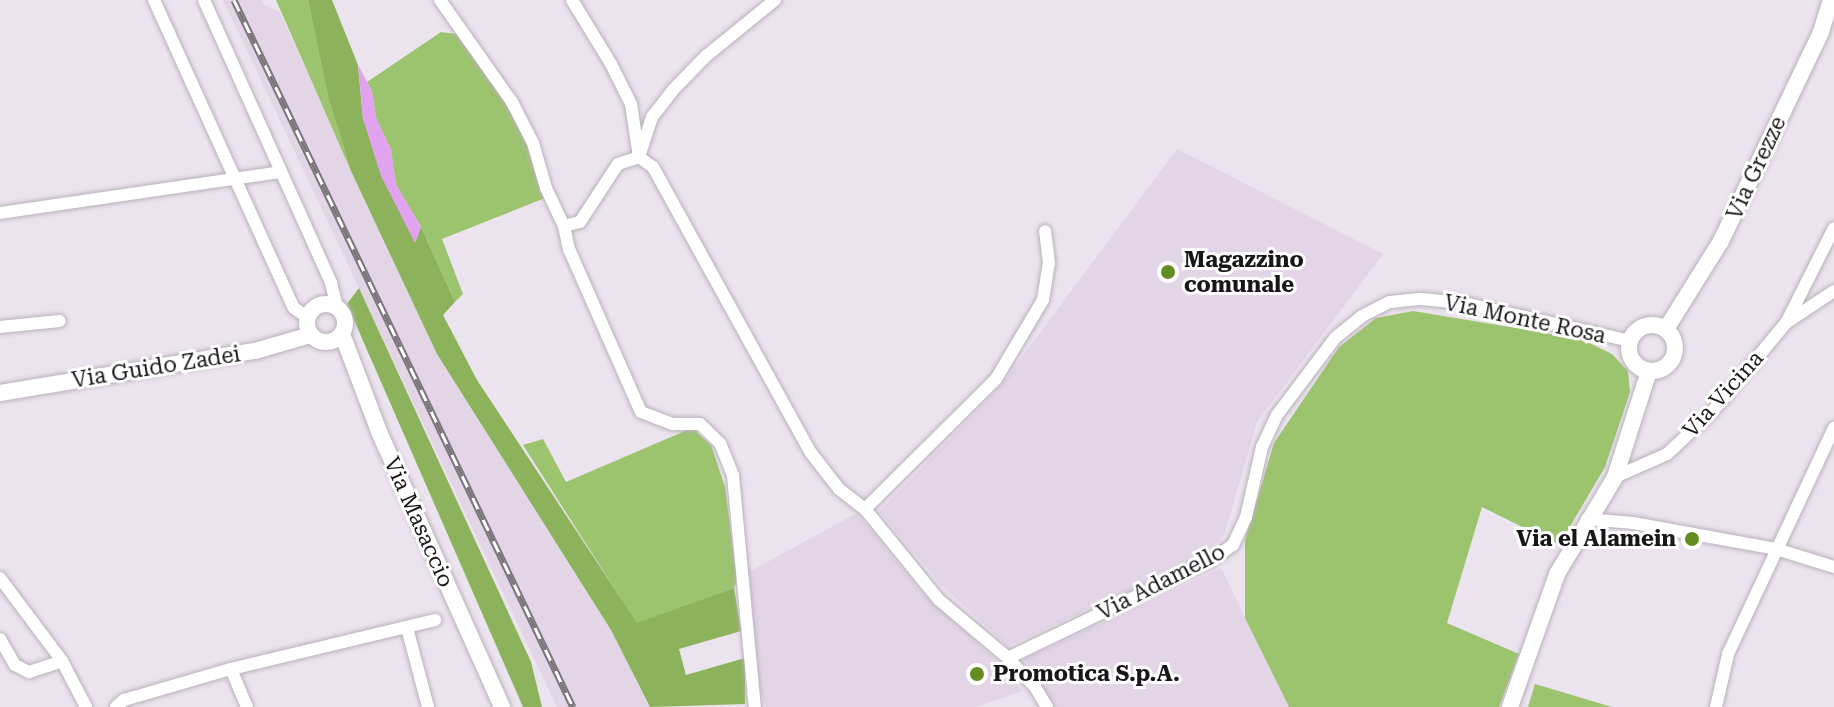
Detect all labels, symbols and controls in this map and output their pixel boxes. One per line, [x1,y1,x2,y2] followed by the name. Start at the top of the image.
[1721,112,1791,224] street label: Via Grezze
[1184,246,1304,298] place label: Magazzino comunale
[1159,263,1177,281] marker: Magazzino comunale
[1442,289,1608,349] street label: Via Monte Rosa
[70,341,242,393] street label: Via Guido Zadei
[1677,345,1769,443] street label: Via Vicina
[379,453,459,591] street label: Via Masaccio
[1516,526,1676,552] place label: Via el Alamein
[1683,530,1701,548] marker: Via el Alamein
[1092,538,1230,626] street label: Via Adamello
[993,661,1180,687] place label: Promotica S.p.A.
[968,665,986,683] marker: Promotica S.p.A.

